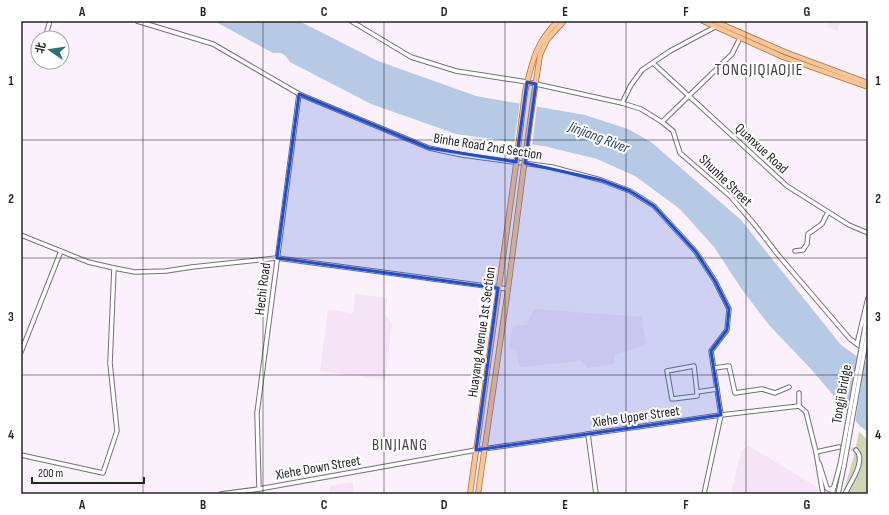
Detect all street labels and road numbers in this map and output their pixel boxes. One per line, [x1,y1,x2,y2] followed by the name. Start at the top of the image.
[732,120,792,177] street label: Quanxue Road
[432,130,544,163] street label: Binhe Road 2nd Section
[696,151,756,210] street label: Shunhe Street
[251,262,274,316] street label: Hechi Road
[464,266,499,398] street label: Huayang Avenue 1st Section
[828,363,855,425] street label: Tongji Bridge
[590,402,681,431] street label: Xiehe Upper Street
[273,452,362,484] street label: Xiehe Down Street

